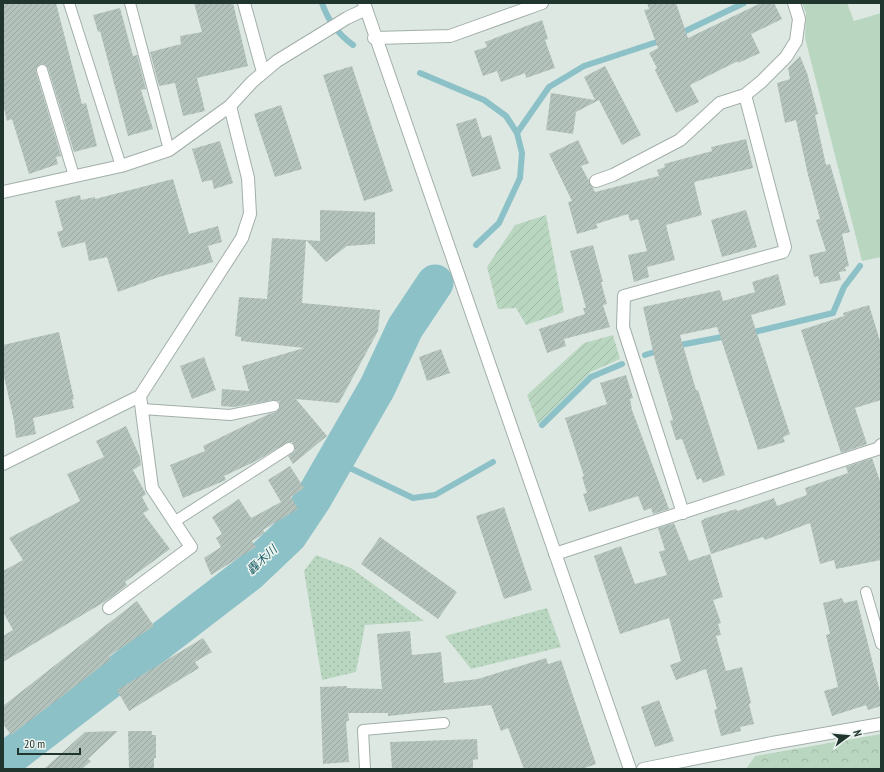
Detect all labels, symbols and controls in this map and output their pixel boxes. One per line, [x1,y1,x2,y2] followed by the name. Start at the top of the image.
[243,541,281,577] water label: 轟木川
[828,716,868,756] north arrow
[850,728,865,738] text: N
[18,730,80,756] scale bar
[24,736,45,751] text: 20 m

